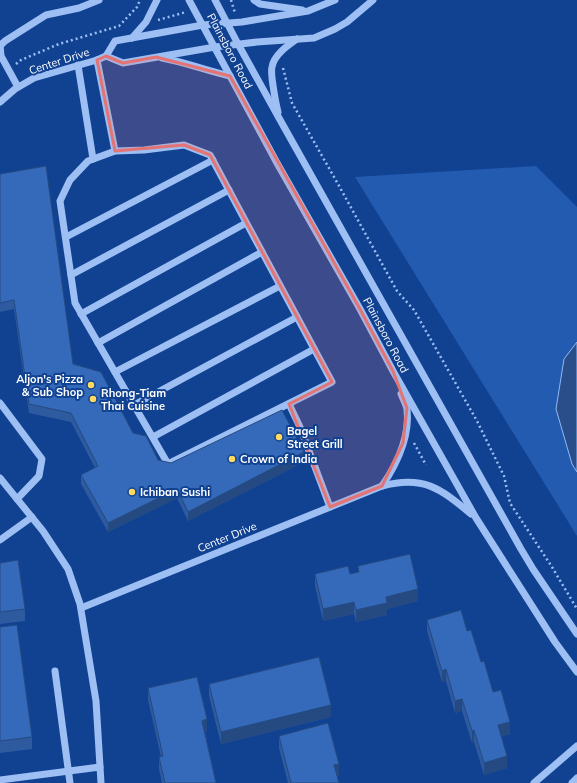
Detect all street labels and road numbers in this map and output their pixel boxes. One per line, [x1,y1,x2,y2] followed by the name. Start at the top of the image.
[204,11,256,91] street label: Plainsboro Road
[27,45,91,77] street label: Center Drive
[360,295,412,375] street label: Plainsboro Road
[195,519,259,555] street label: Center Drive

